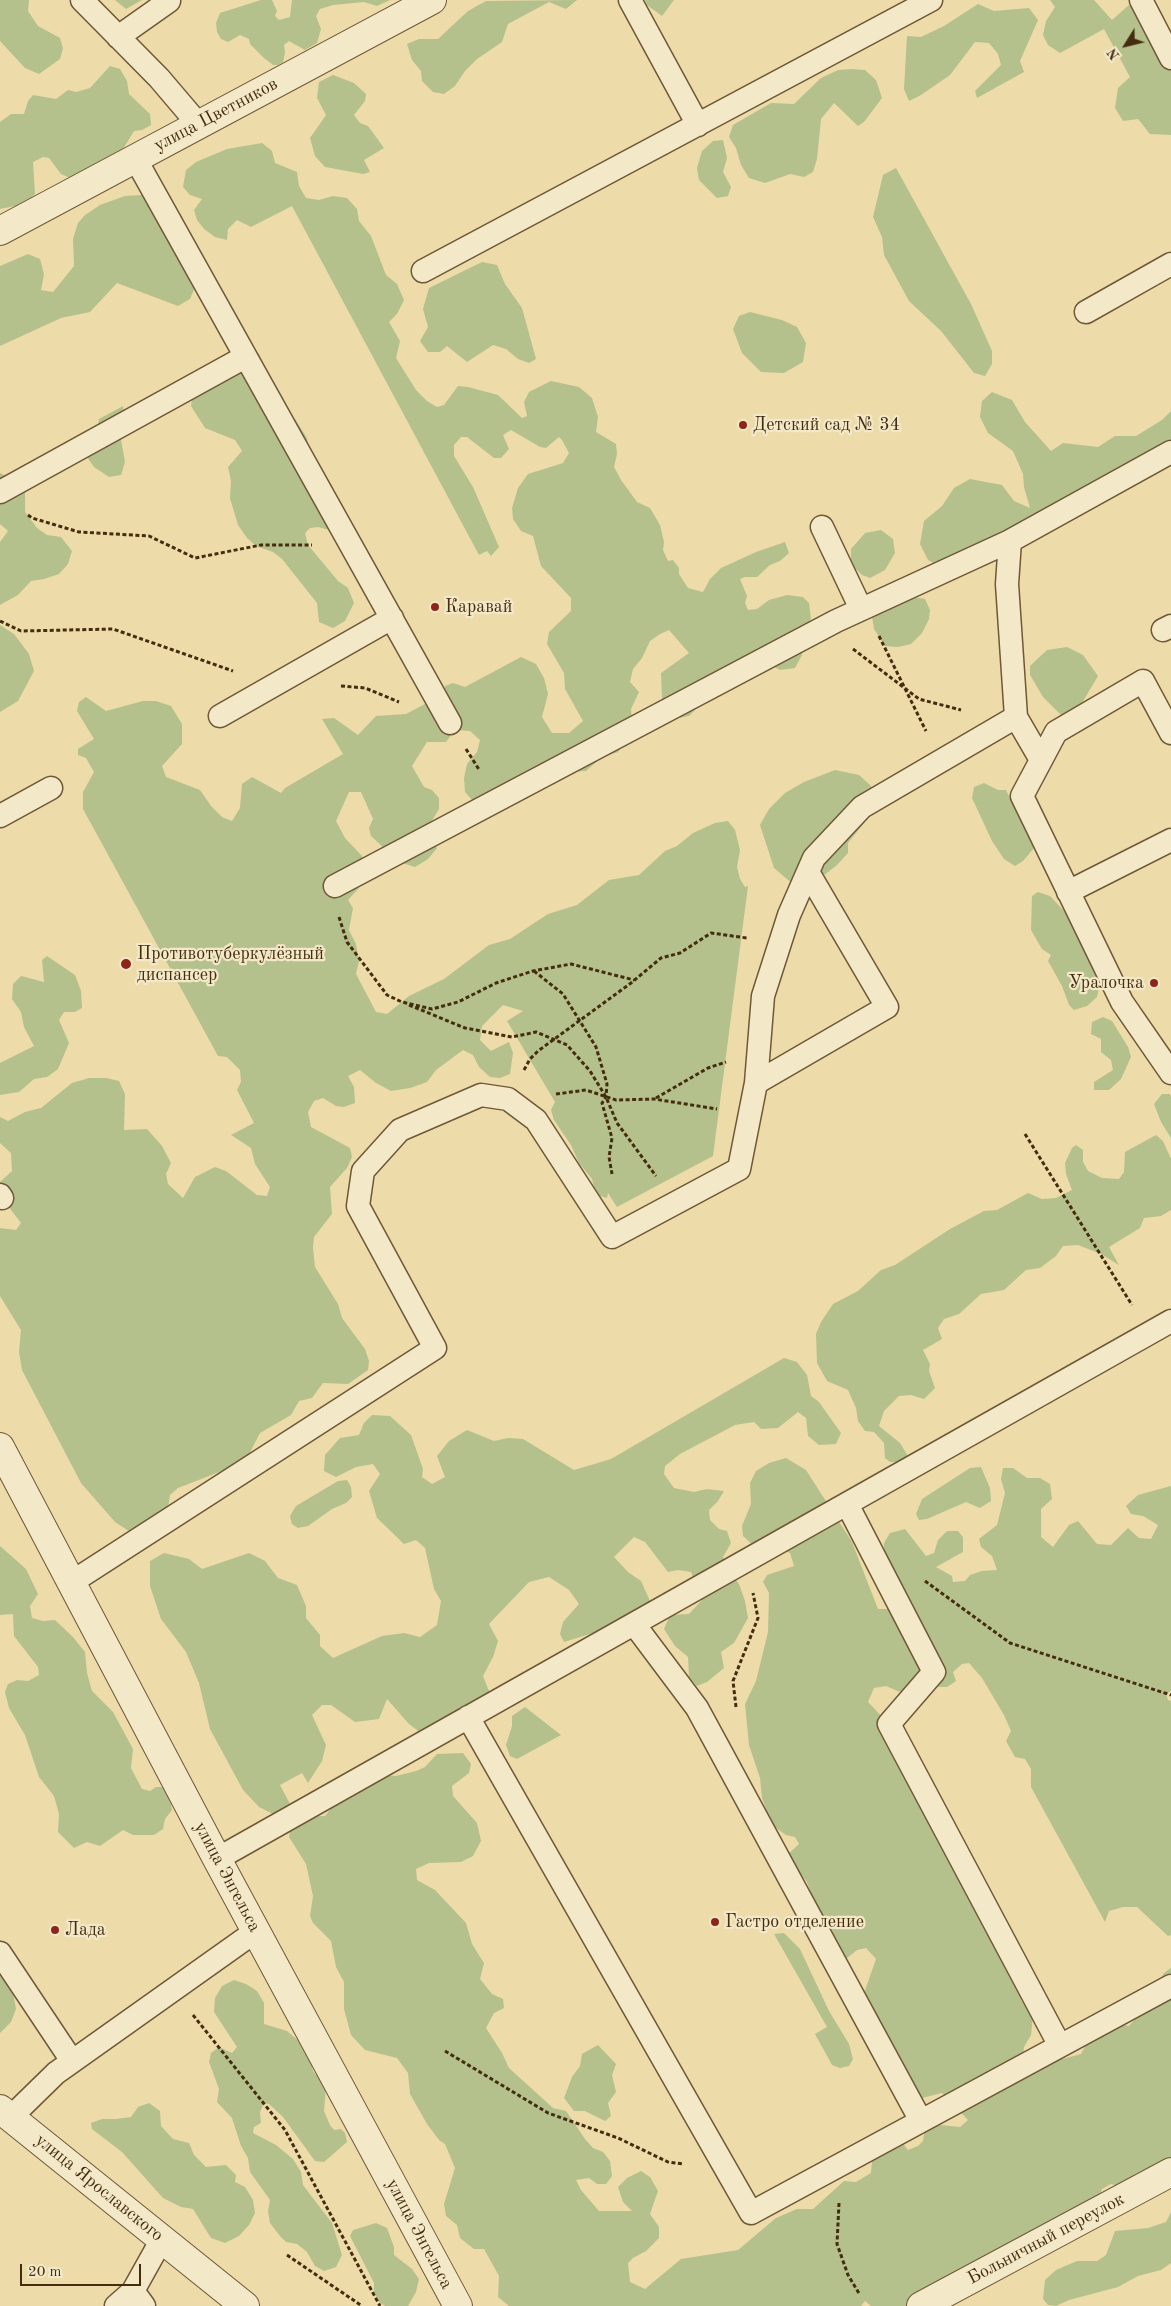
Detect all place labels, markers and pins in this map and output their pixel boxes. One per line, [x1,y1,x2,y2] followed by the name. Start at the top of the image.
[753,414,900,436] place label: Детский сад № 34
[737,419,749,431] marker: Детский сад № 34
[445,596,512,618] place label: Каравай
[429,601,441,613] marker: Каравай
[137,943,324,986] place label: Противотуберкулёзный диспансер
[119,957,133,971] marker: Противотуберкулёзный диспансер
[1069,972,1144,994] place label: Уралочка
[1148,977,1160,989] marker: Уралочка
[725,1911,864,1933] place label: Гастро отделение
[709,1916,721,1928] marker: Гастро отделение
[65,1919,106,1941] place label: Лада
[49,1924,61,1936] marker: Лада

